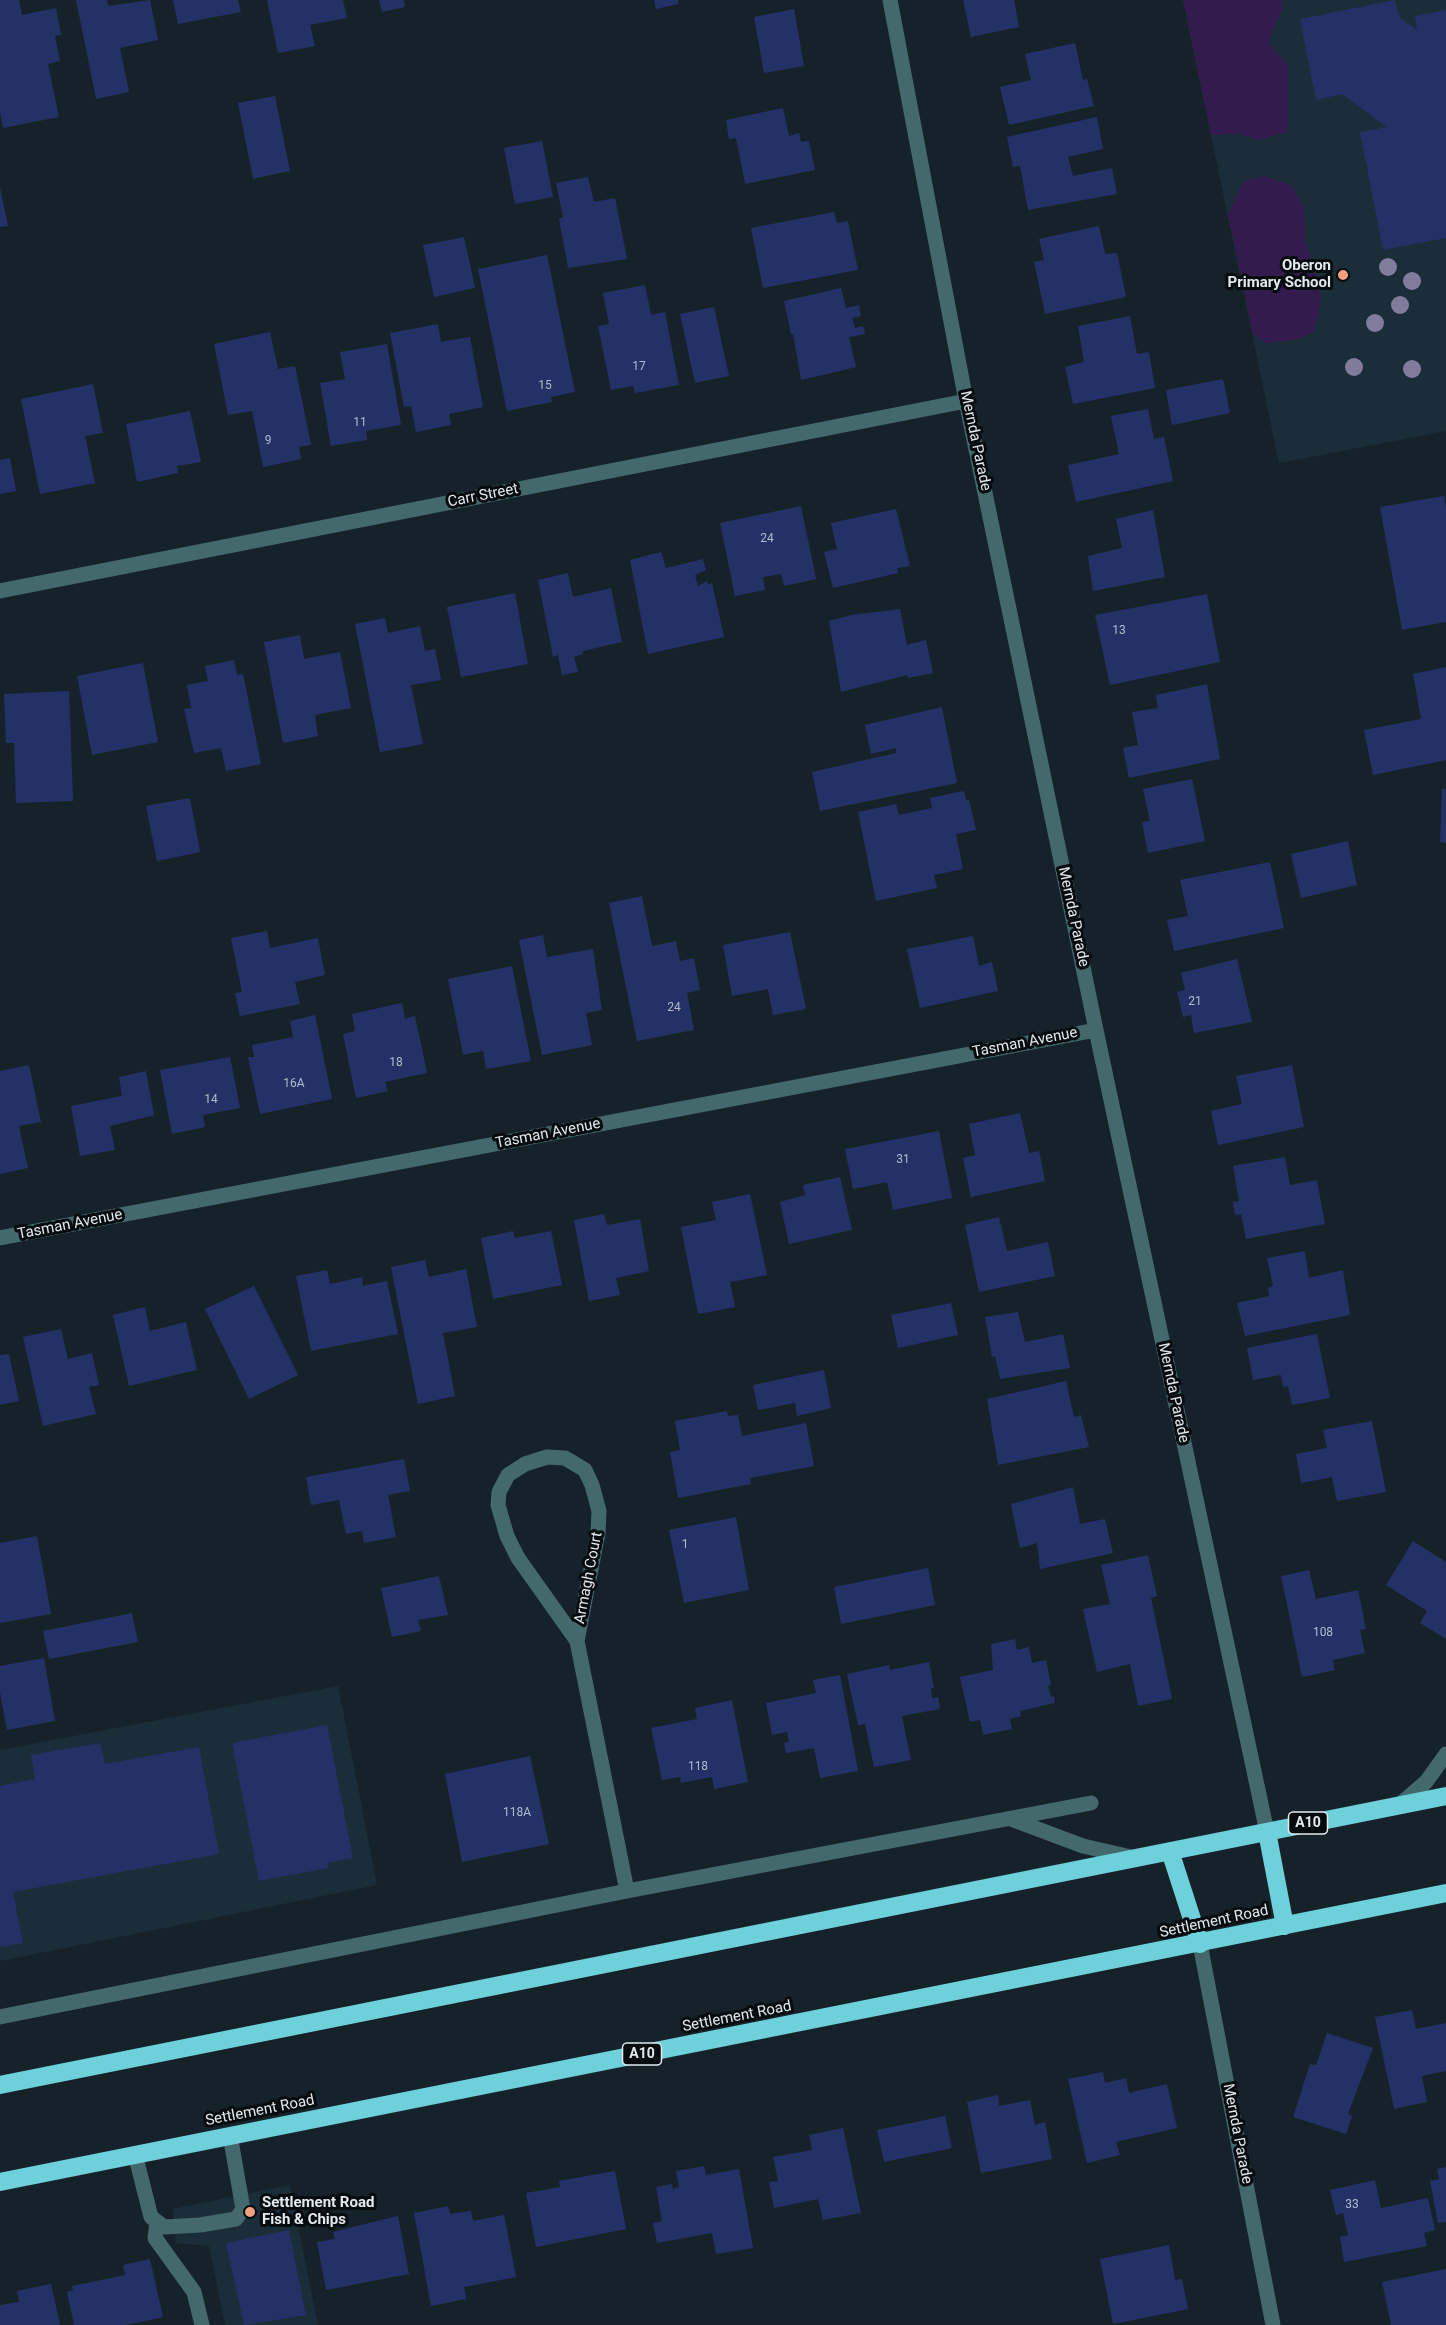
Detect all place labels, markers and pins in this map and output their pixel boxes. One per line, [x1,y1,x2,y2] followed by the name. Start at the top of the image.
[1228,257,1331,292] place label: Oberon Primary School
[1336,268,1350,282] marker: Oberon Primary School
[262,2194,374,2229] place label: Settlement Road Fish & Chips
[243,2205,257,2219] marker: Settlement Road Fish & Chips

